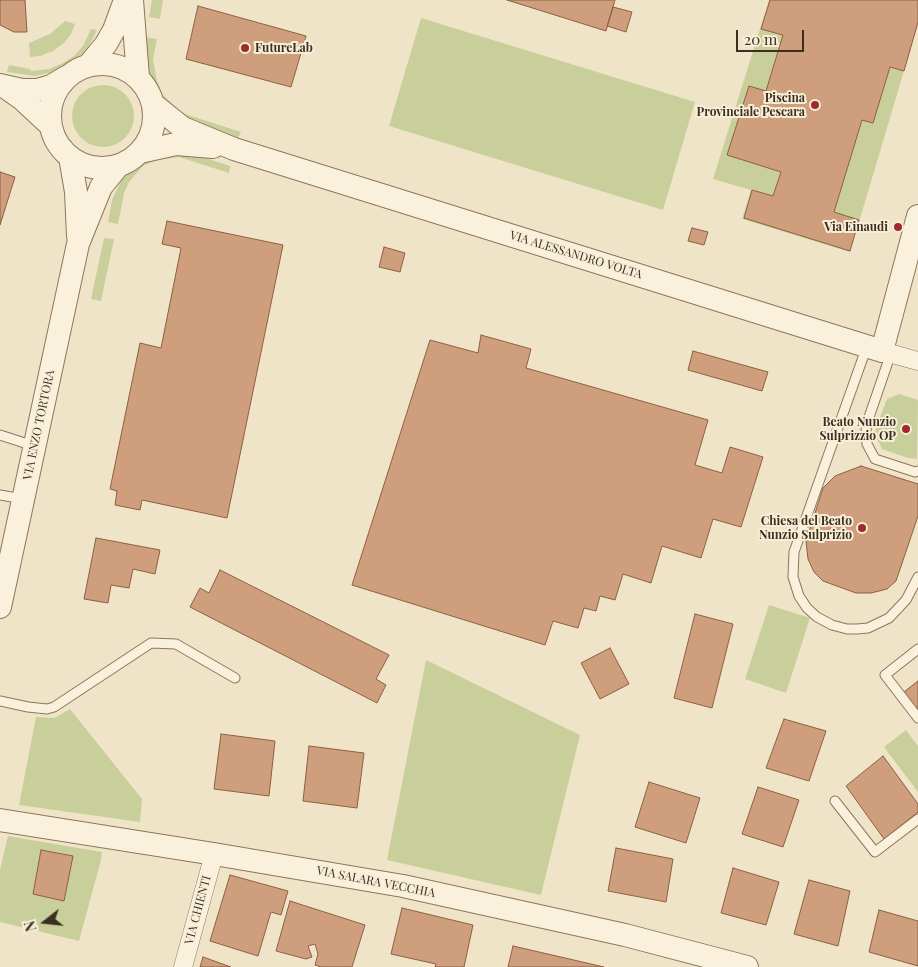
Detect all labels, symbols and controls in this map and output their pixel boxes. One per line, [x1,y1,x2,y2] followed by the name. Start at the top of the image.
[738,20,806,52] scale bar
[744,29,777,49] text: 20 m
[255,41,313,55] place label: FutureLab
[239,42,251,54] marker: FutureLab
[697,91,805,119] place label: Piscina Provinciale Pescara
[809,99,821,111] marker: Piscina Provinciale Pescara
[824,220,888,234] place label: Via Einaudi
[892,221,904,233] marker: Via Einaudi
[508,228,644,282] street label: VIA ALESSANDRO VOLTA
[20,368,58,482] street label: VIA ENZO TORTORA
[820,415,896,443] place label: Beato Nunzio Sulprizzio OP
[900,423,912,435] marker: Beato Nunzio Sulprizzio OP
[759,514,852,542] place label: Chiesa del Beato Nunzio Sulprizio
[856,522,868,534] marker: Chiesa del Beato Nunzio Sulprizio
[315,863,437,901] street label: VIA SALARA VECCHIA
[182,874,214,946] street label: VIA CHIENTI
[20,897,70,947] north arrow
[20,919,41,934] text: N

